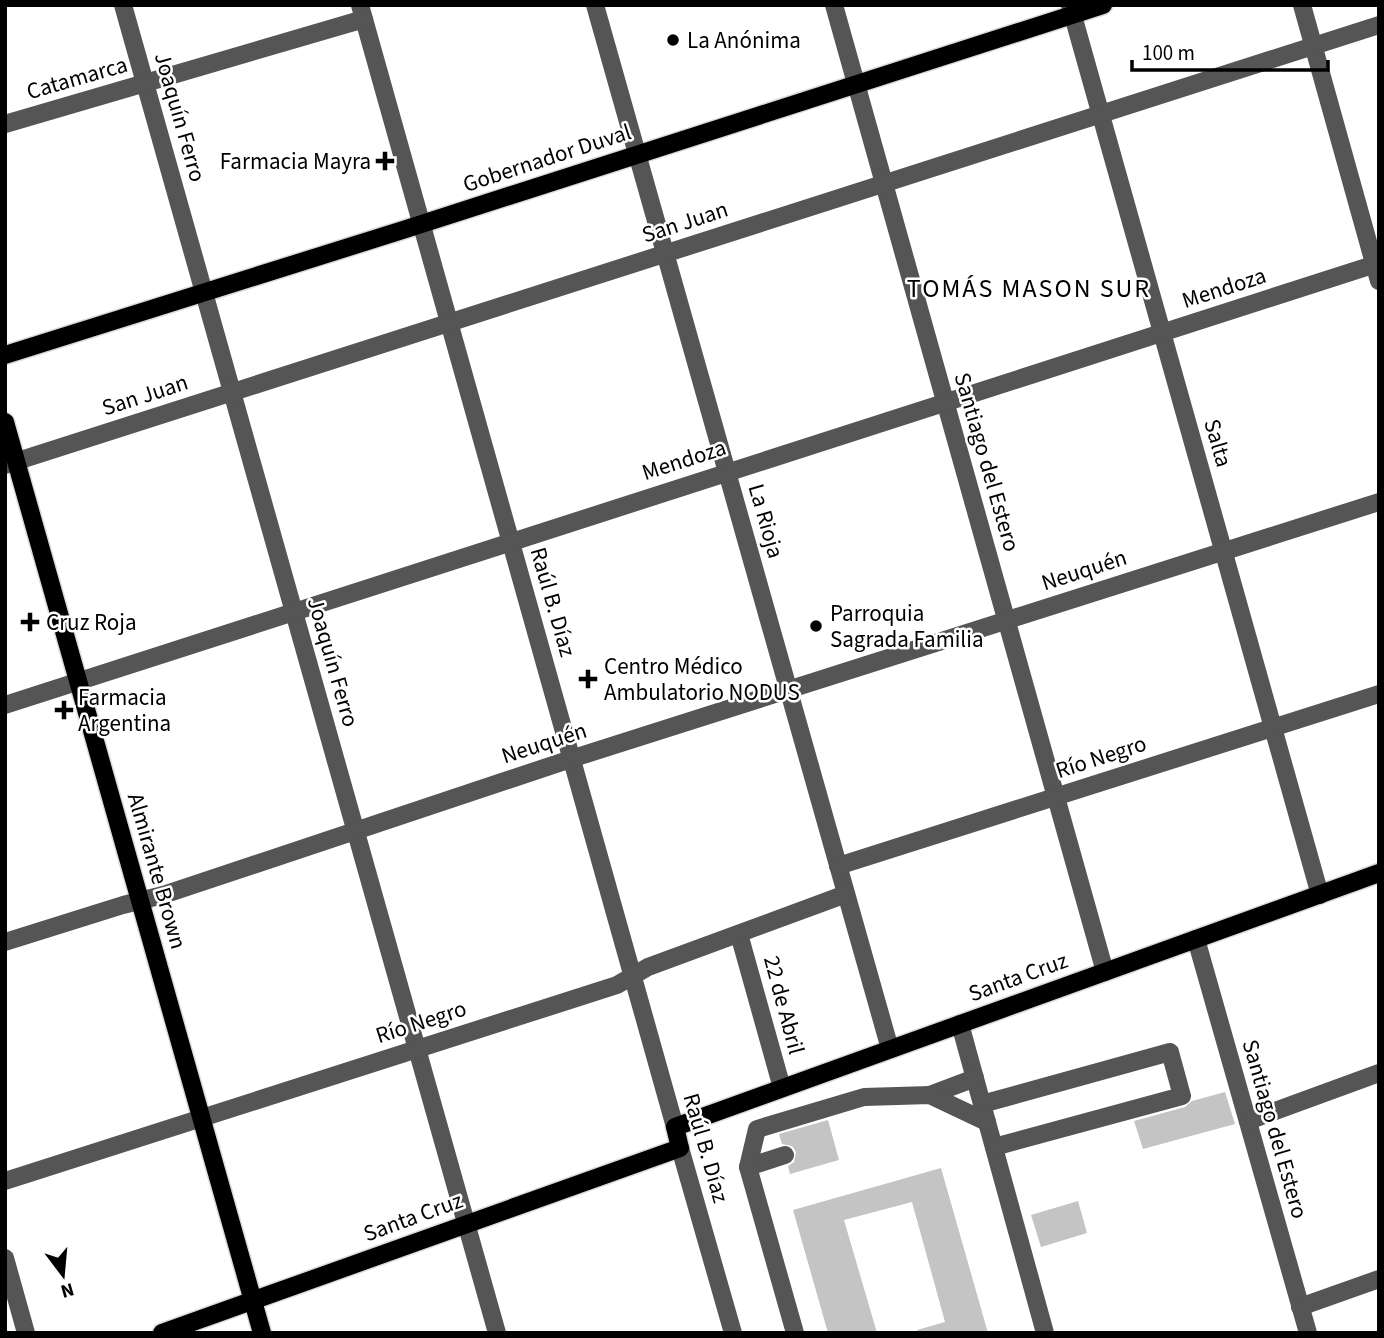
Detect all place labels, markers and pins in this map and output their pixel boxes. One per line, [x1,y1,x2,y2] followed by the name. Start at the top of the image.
[687,24,801,57] place label: La Anónima
[665,32,681,48] marker: La Anónima
[220,145,371,178] place label: Farmacia Mayra
[377,153,393,169] marker: Farmacia Mayra
[830,597,983,656] place label: Parroquia Sagrada Familia
[46,606,137,639] place label: Cruz Roja
[20,612,40,632] marker: Cruz Roja
[808,618,824,634] marker: Parroquia Sagrada Familia
[604,650,800,709] place label: Centro Médico Ambulatorio NODUS
[578,669,598,689] marker: Centro Médico Ambulatorio NODUS
[78,681,171,740] place label: Farmacia Argentina
[56,702,72,718] marker: Farmacia Argentina

